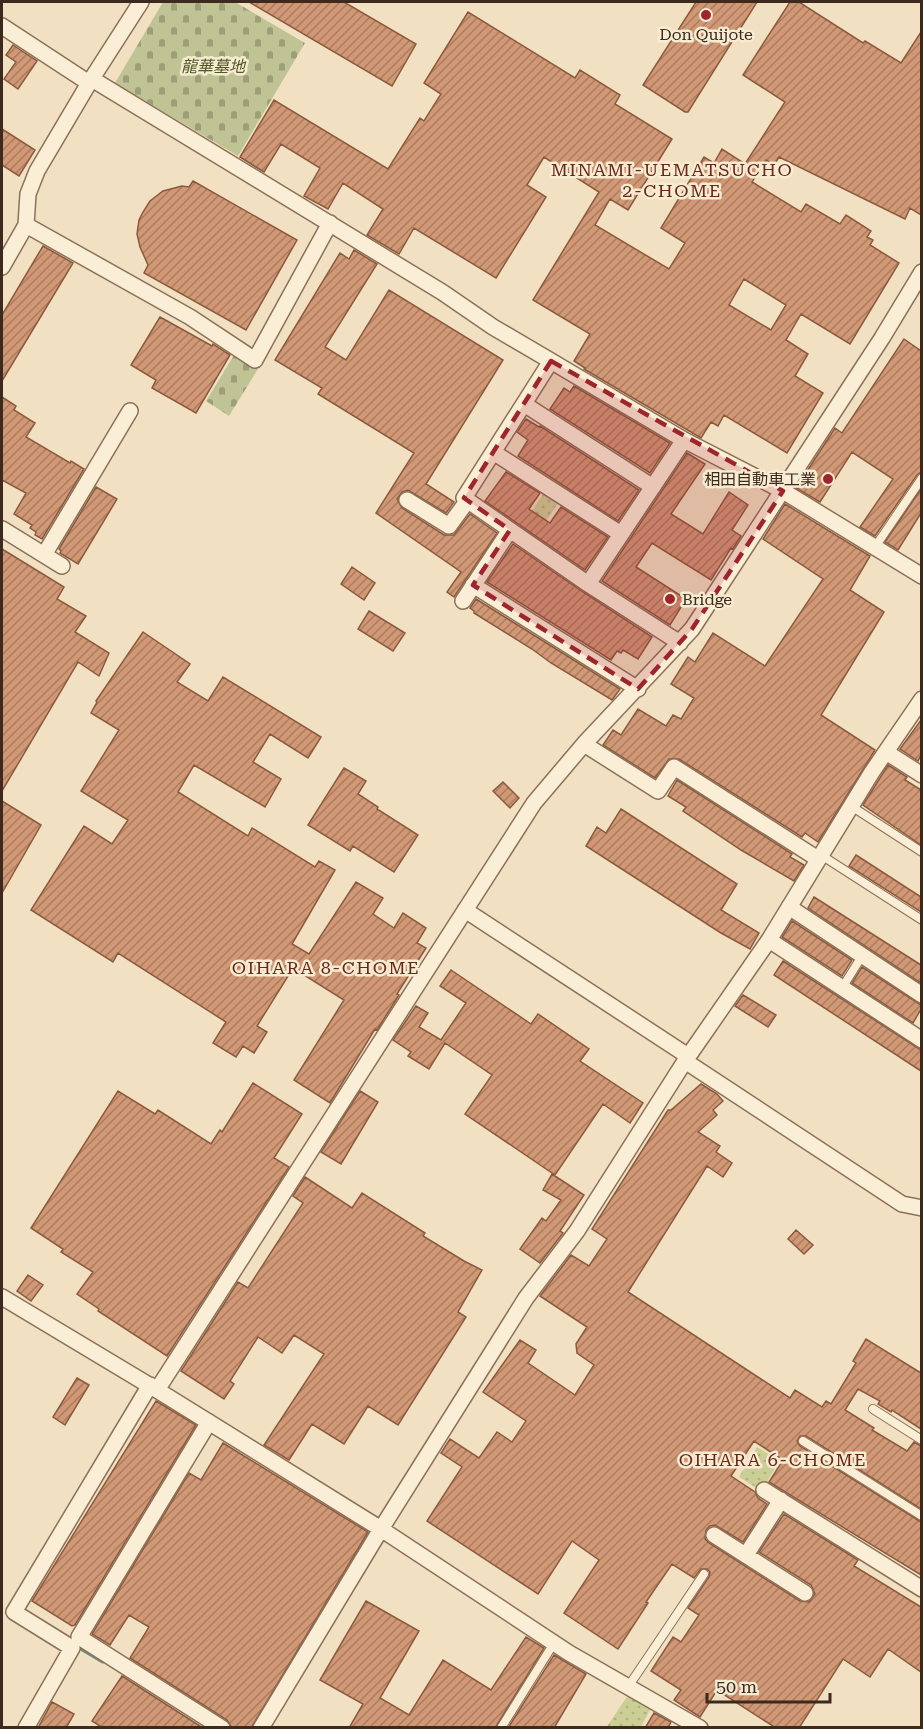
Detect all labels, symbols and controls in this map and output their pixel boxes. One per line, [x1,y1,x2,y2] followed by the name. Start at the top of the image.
[699,8,713,22] marker: Don Quijote
[659,25,753,44] place label: Don Quijote
[181,57,247,76] park label: 龍華墓地
[551,159,793,201] district label: MINAMI-UEMATSUCHO 2-CHOME
[704,470,816,489] place label: 相田自動車工業
[821,472,835,486] marker: 相田自動車工業
[682,590,732,609] place label: Bridge
[663,592,677,606] marker: Bridge
[232,957,420,978] district label: OIHARA 8-CHOME
[679,1449,867,1470] district label: OIHARA 6-CHOME
[707,1666,830,1704] scale bar
[716,1676,757,1697] text: 50 m

